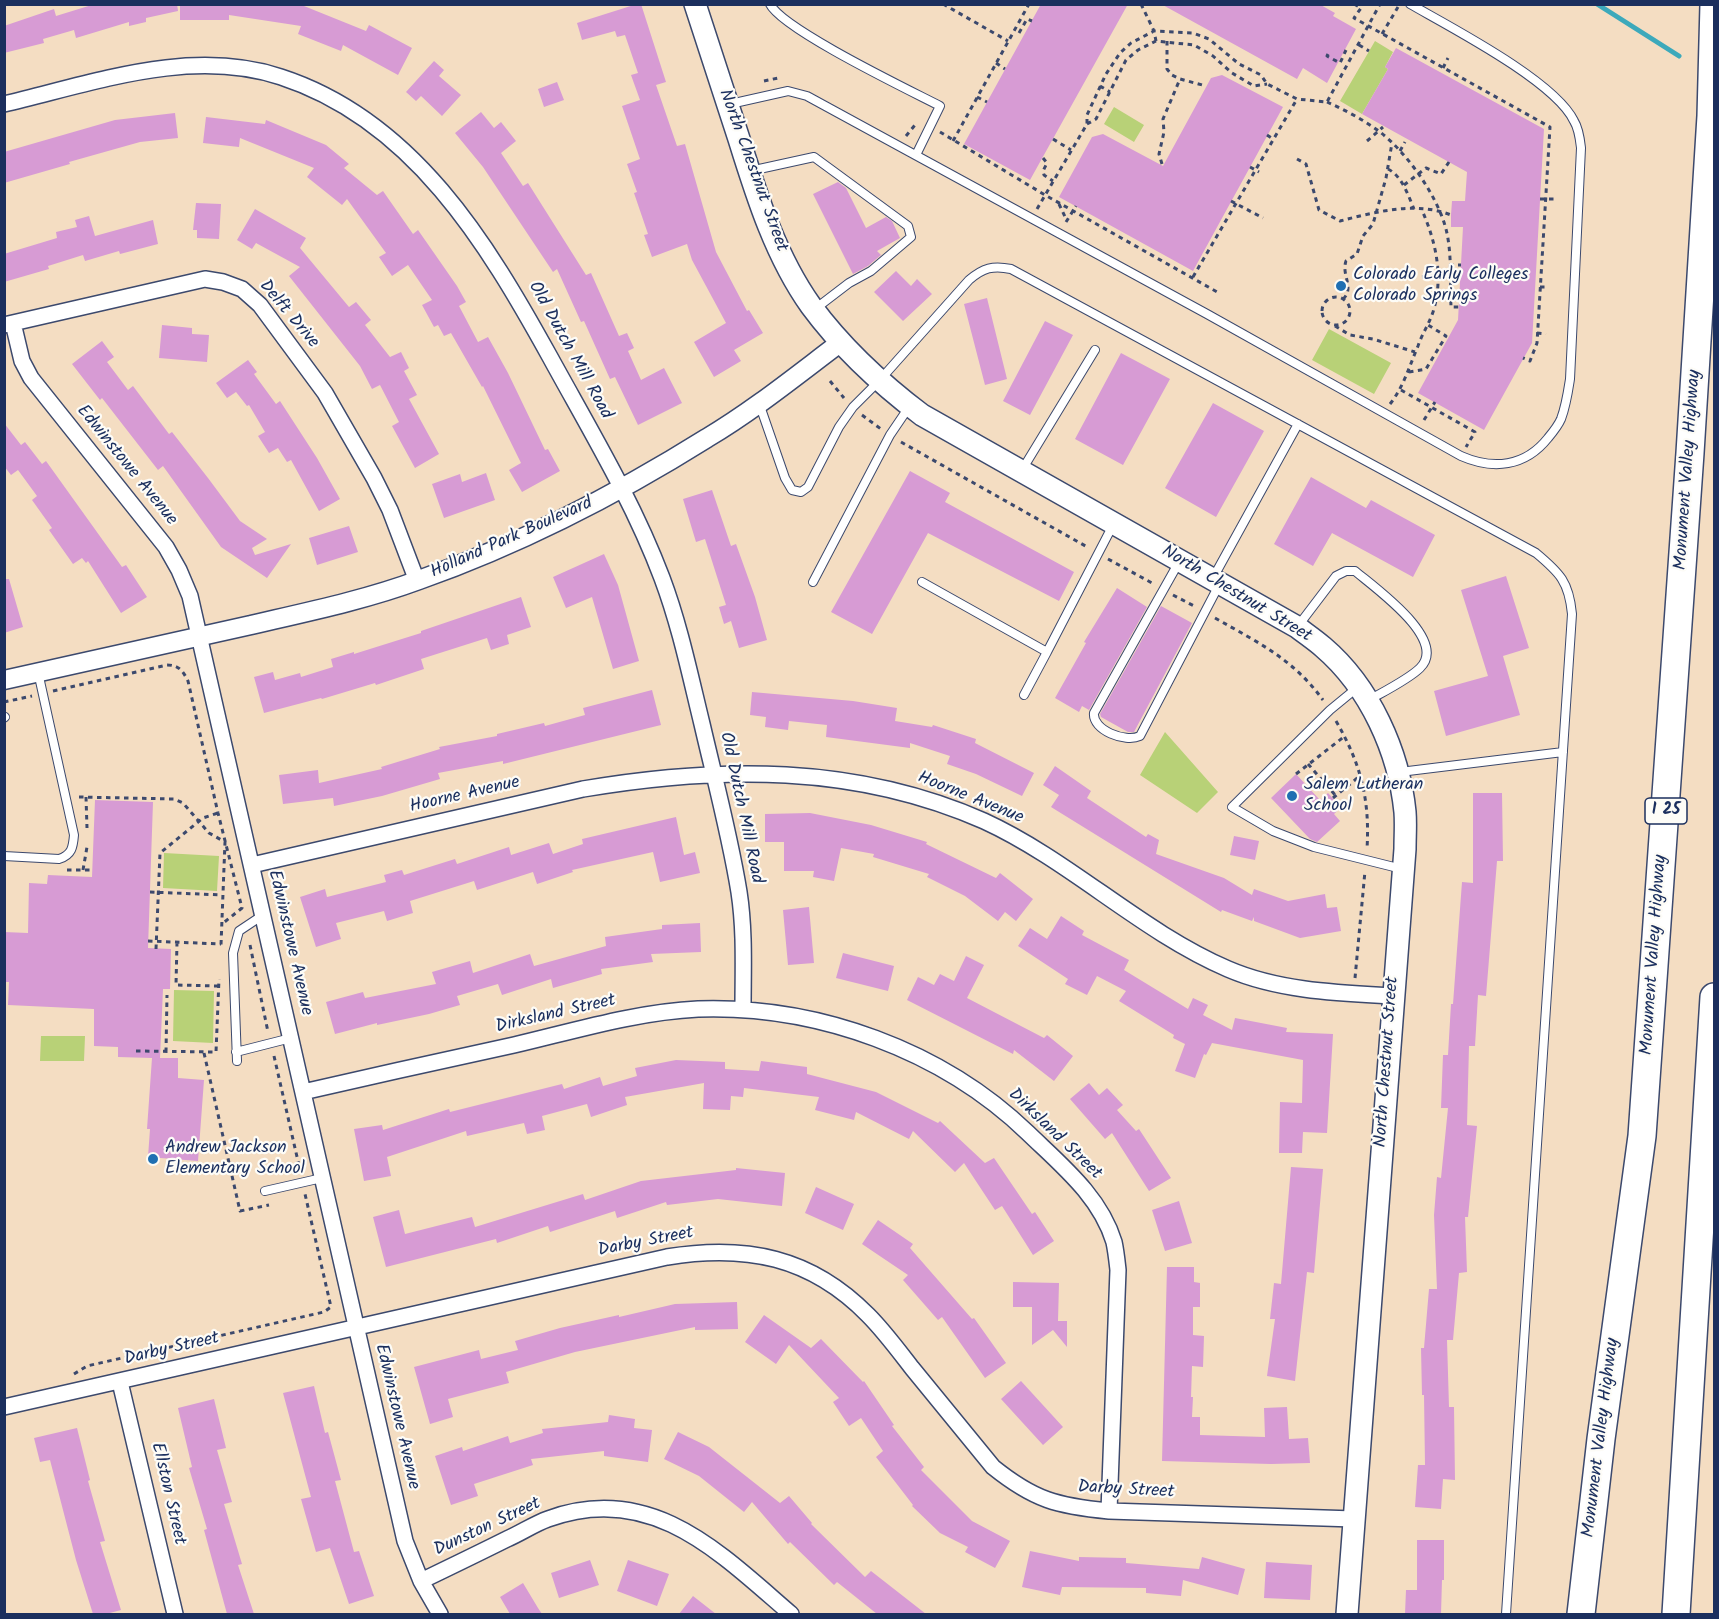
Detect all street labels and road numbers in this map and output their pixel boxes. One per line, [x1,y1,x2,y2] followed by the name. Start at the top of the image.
[713,87,791,255] street label: North Chestnut Street
[253,276,323,354] street label: Delft Drive
[522,278,616,424] street label: Old Dutch Mill Road
[1671,369,1707,571] street label: Monument Valley Highway
[71,401,181,531] street label: Edwinstowe Avenue
[428,494,596,584] street label: Holland Park Boulevard
[1157,542,1315,648] street label: North Chestnut Street
[713,730,767,886] street label: Old Dutch Mill Road
[914,768,1026,830] street label: Hoorne Avenue
[408,773,522,819] street label: Hoorne Avenue
[1645,798,1687,824] road number: I 25
[1637,854,1673,1056] street label: Monument Valley Highway
[262,868,316,1018] street label: Edwinstowe Avenue
[1371,976,1405,1148] street label: North Chestnut Street
[494,991,618,1039] street label: Dirksland Street
[1003,1085,1105,1185] street label: Dirksland Street
[596,1223,696,1263] street label: Darby Street
[122,1329,222,1371] street label: Darby Street
[1579,1337,1625,1539] street label: Monument Valley Highway
[369,1342,423,1492] street label: Edwinstowe Avenue
[145,1441,189,1547] street label: Ellston Street
[1077,1478,1175,1504] street label: Darby Street
[431,1494,545,1562] street label: Dunston Street

